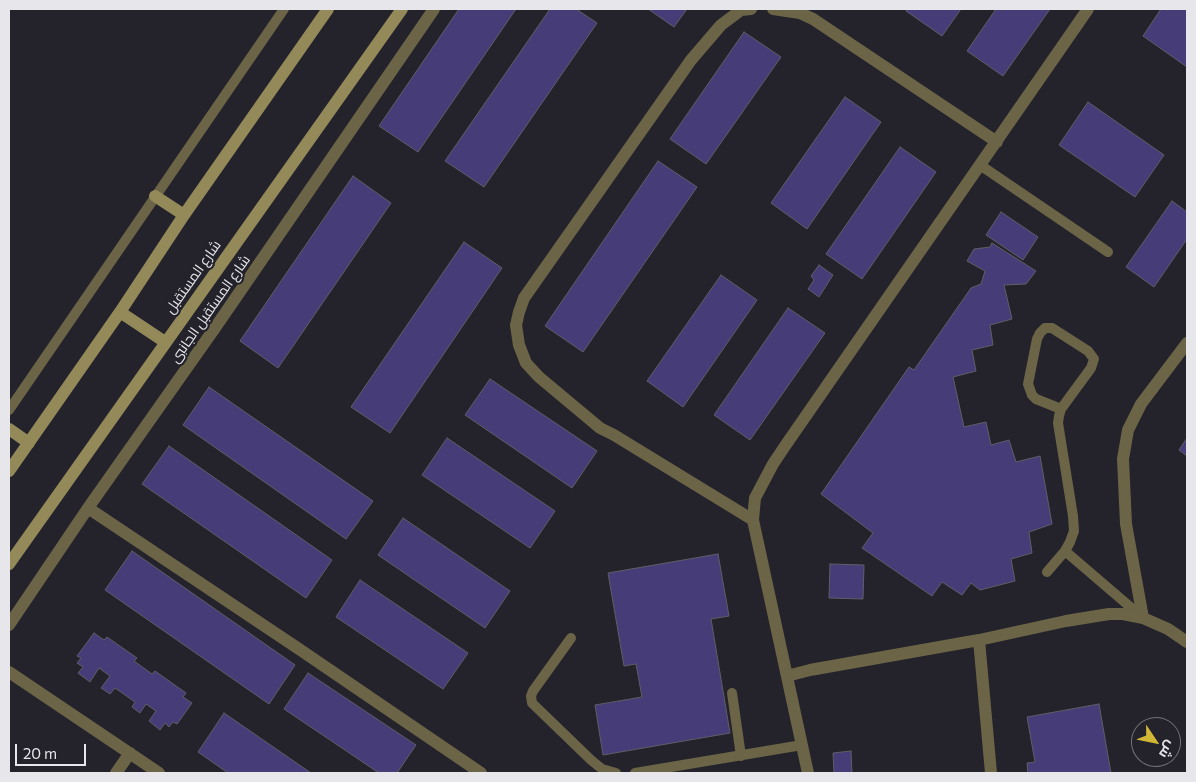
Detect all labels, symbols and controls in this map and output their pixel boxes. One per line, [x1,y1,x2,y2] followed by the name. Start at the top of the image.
[161,237,225,317] street label: شارع المستقبل
[166,252,254,366] street label: شارع المستقبل الجانبى
[1131,717,1181,767] north arrow
[18,734,89,766] scale bar
[1156,738,1180,762] text: ش
[23,744,57,762] text: 20 m

